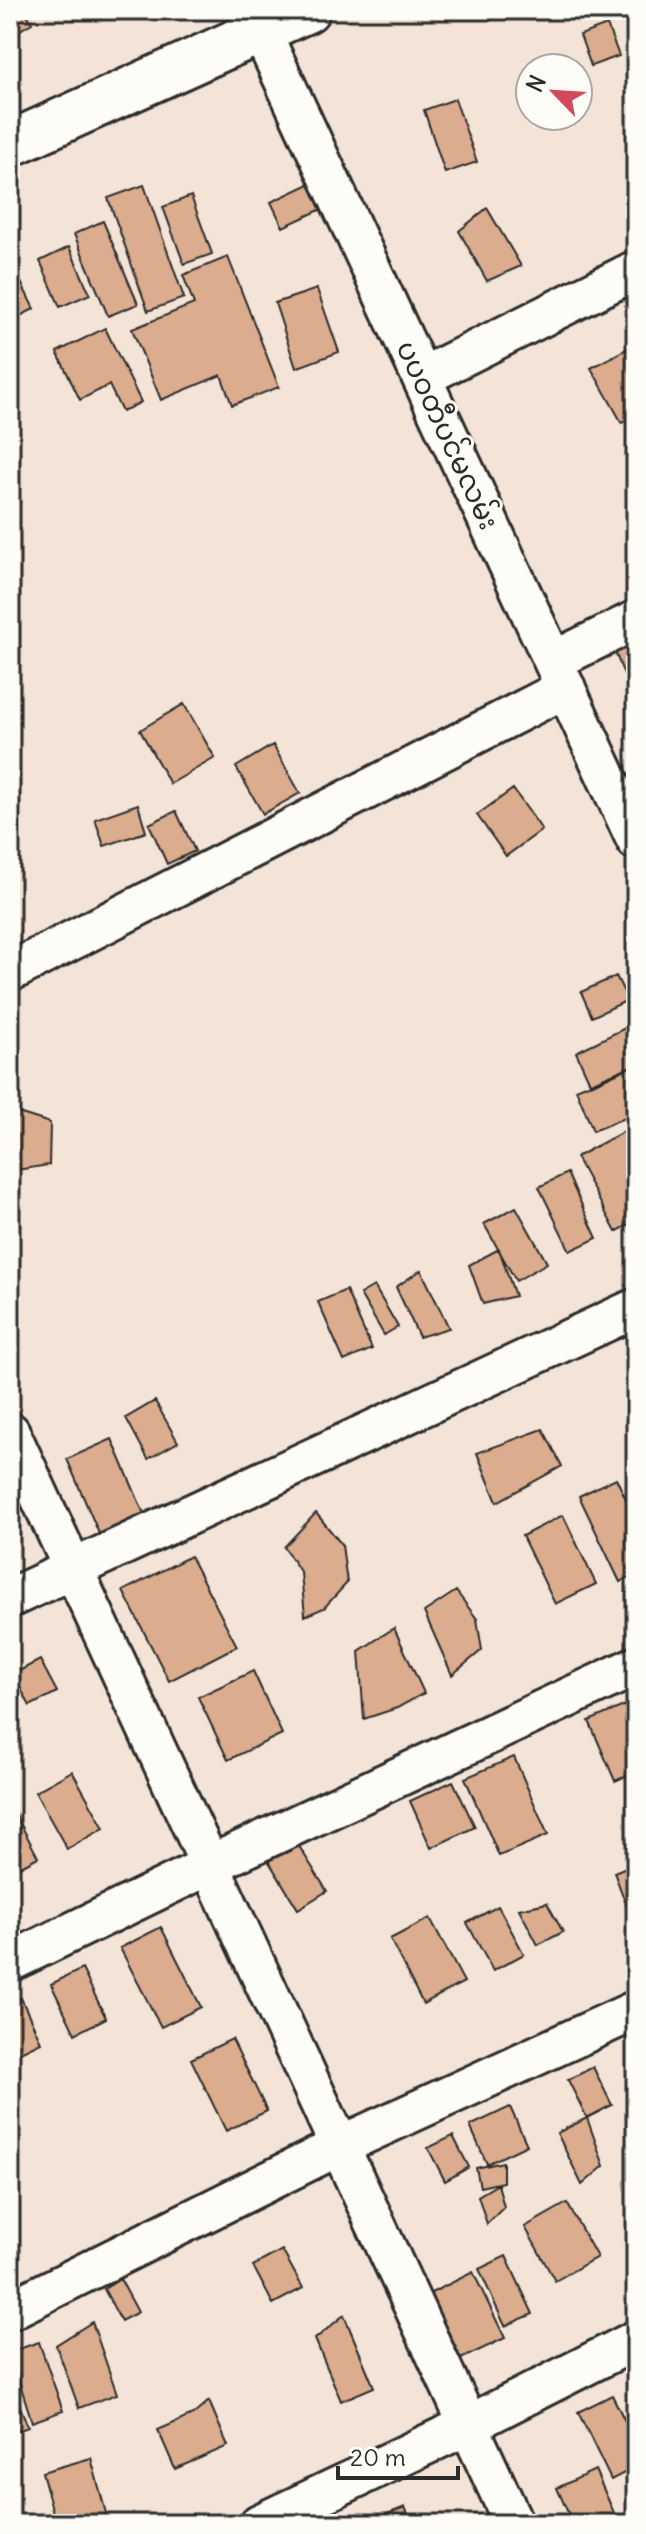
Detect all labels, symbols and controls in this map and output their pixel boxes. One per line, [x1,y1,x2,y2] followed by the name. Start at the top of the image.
[514,52,594,132] north arrow
[520,71,552,96] text: N
[388,335,508,535] street label: ပပဝတီပင်မလမ်း
[338,2430,458,2480] scale bar
[350,2442,406,2472] text: 20 m

